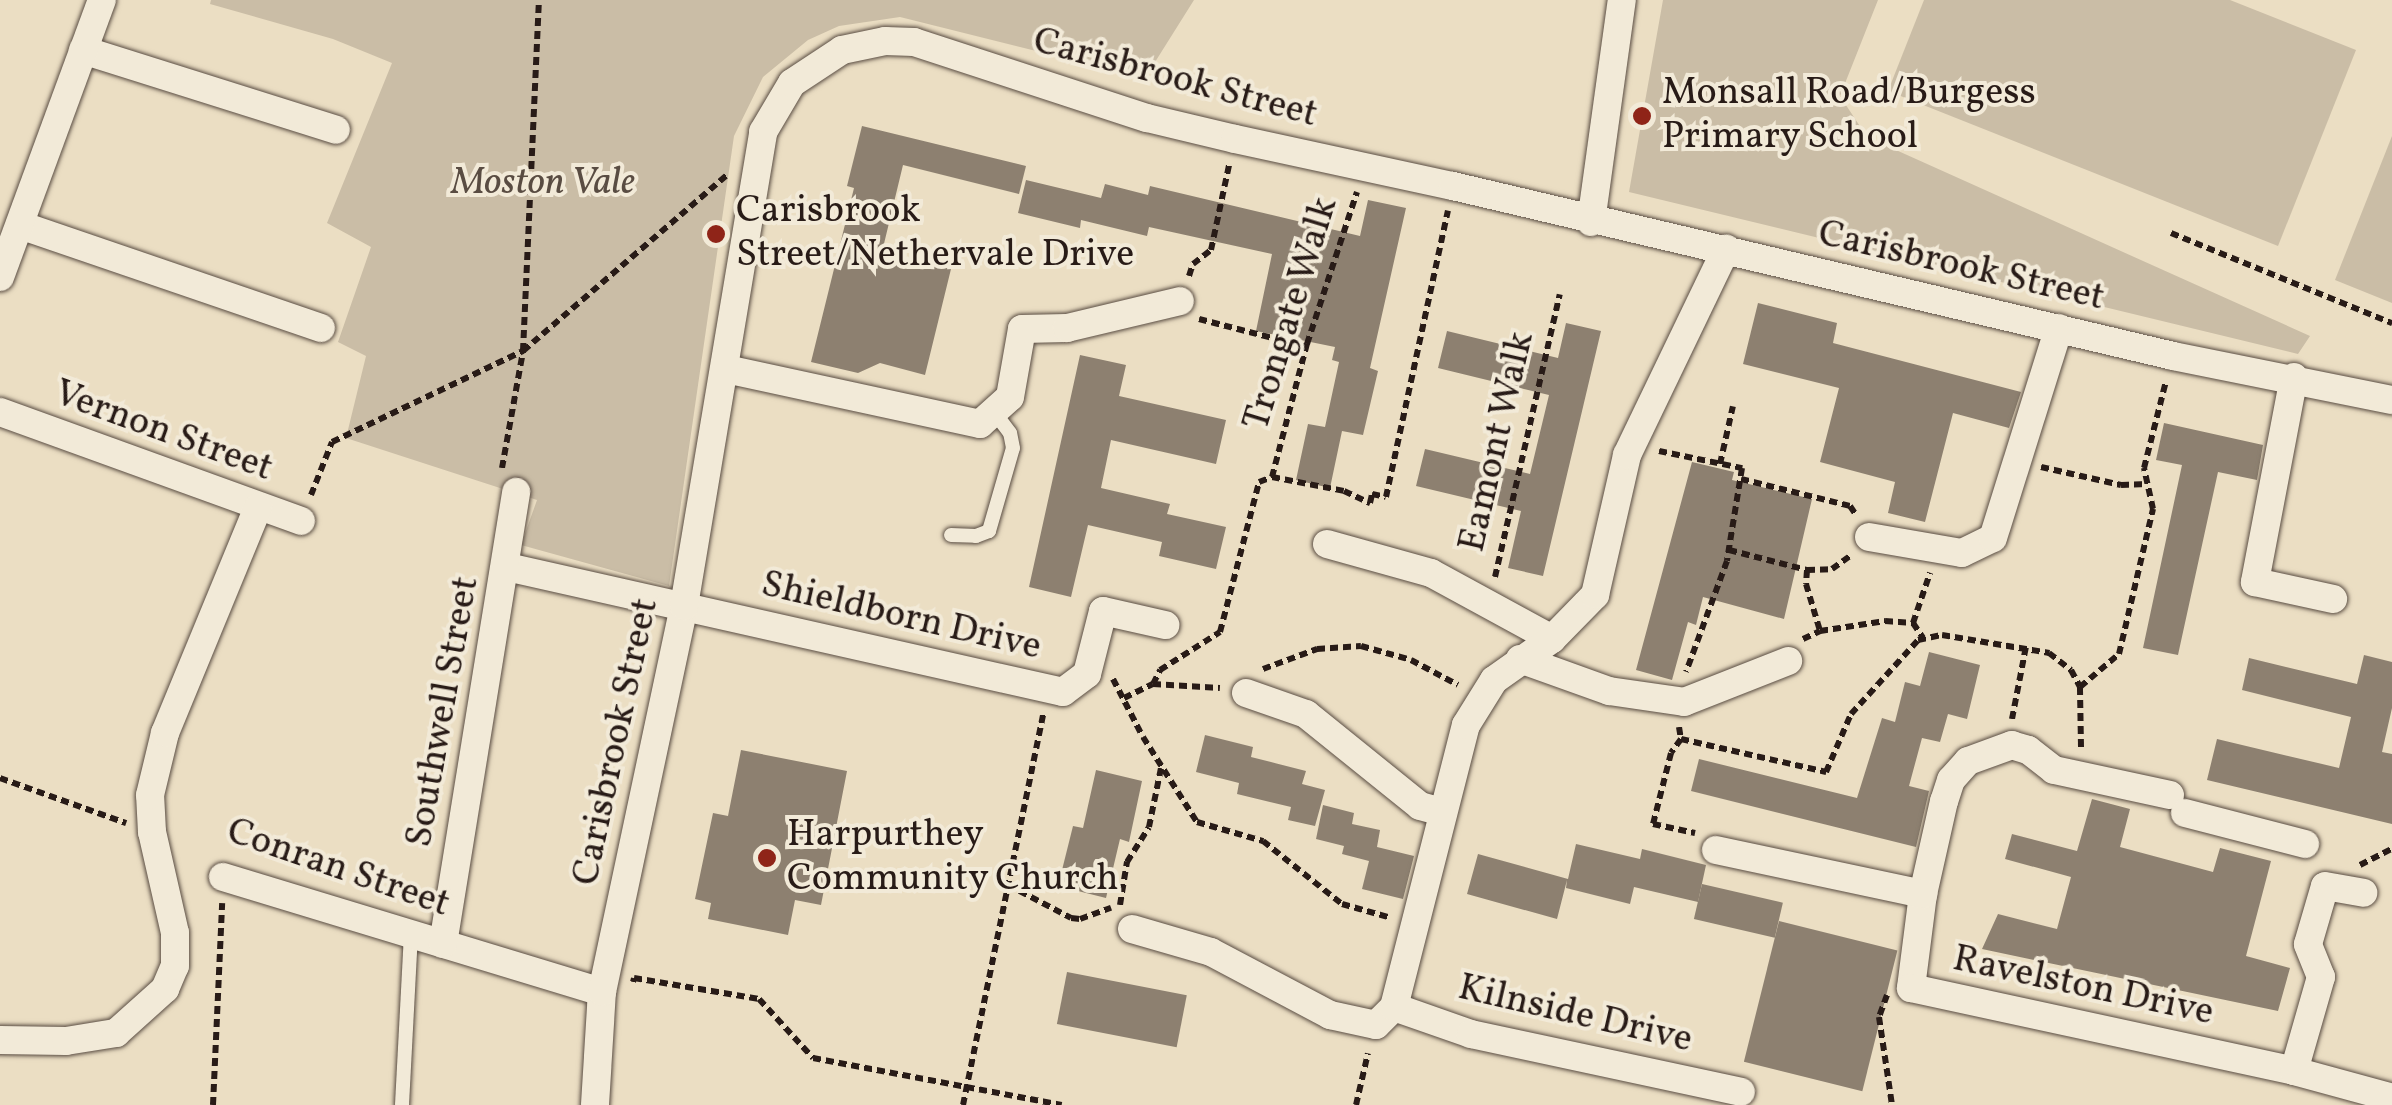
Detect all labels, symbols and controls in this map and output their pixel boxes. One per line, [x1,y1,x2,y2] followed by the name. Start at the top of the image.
[1028,19,1322,139] street label: Carisbrook Street
[1662,71,2036,160] place label: Monsall Road/Burgess Primary School
[1631,105,1653,127] marker: Monsall Road/Burgess Primary School
[451,161,635,207] park label: Moston Vale
[736,189,1134,278] place label: Carisbrook Street/Nethervale Drive
[1235,191,1349,437] street label: Trongate Walk
[1814,212,2108,322] street label: Carisbrook Street
[705,223,727,245] marker: Carisbrook Street/Nethervale Drive
[1450,327,1546,557] street label: Eamont Walk
[48,371,278,493] street label: Vernon Street
[757,563,1045,671] street label: Shieldborn Drive
[398,573,490,851] street label: Southwell Street
[564,594,670,890] street label: Carisbrook Street
[221,810,455,928] street label: Conran Street
[787,813,1120,902] place label: Harpurthey Community Church
[756,847,778,869] marker: Harpurthey Community Church
[1948,937,2218,1037] street label: Ravelston Drive
[1454,966,1696,1064] street label: Kilnside Drive

